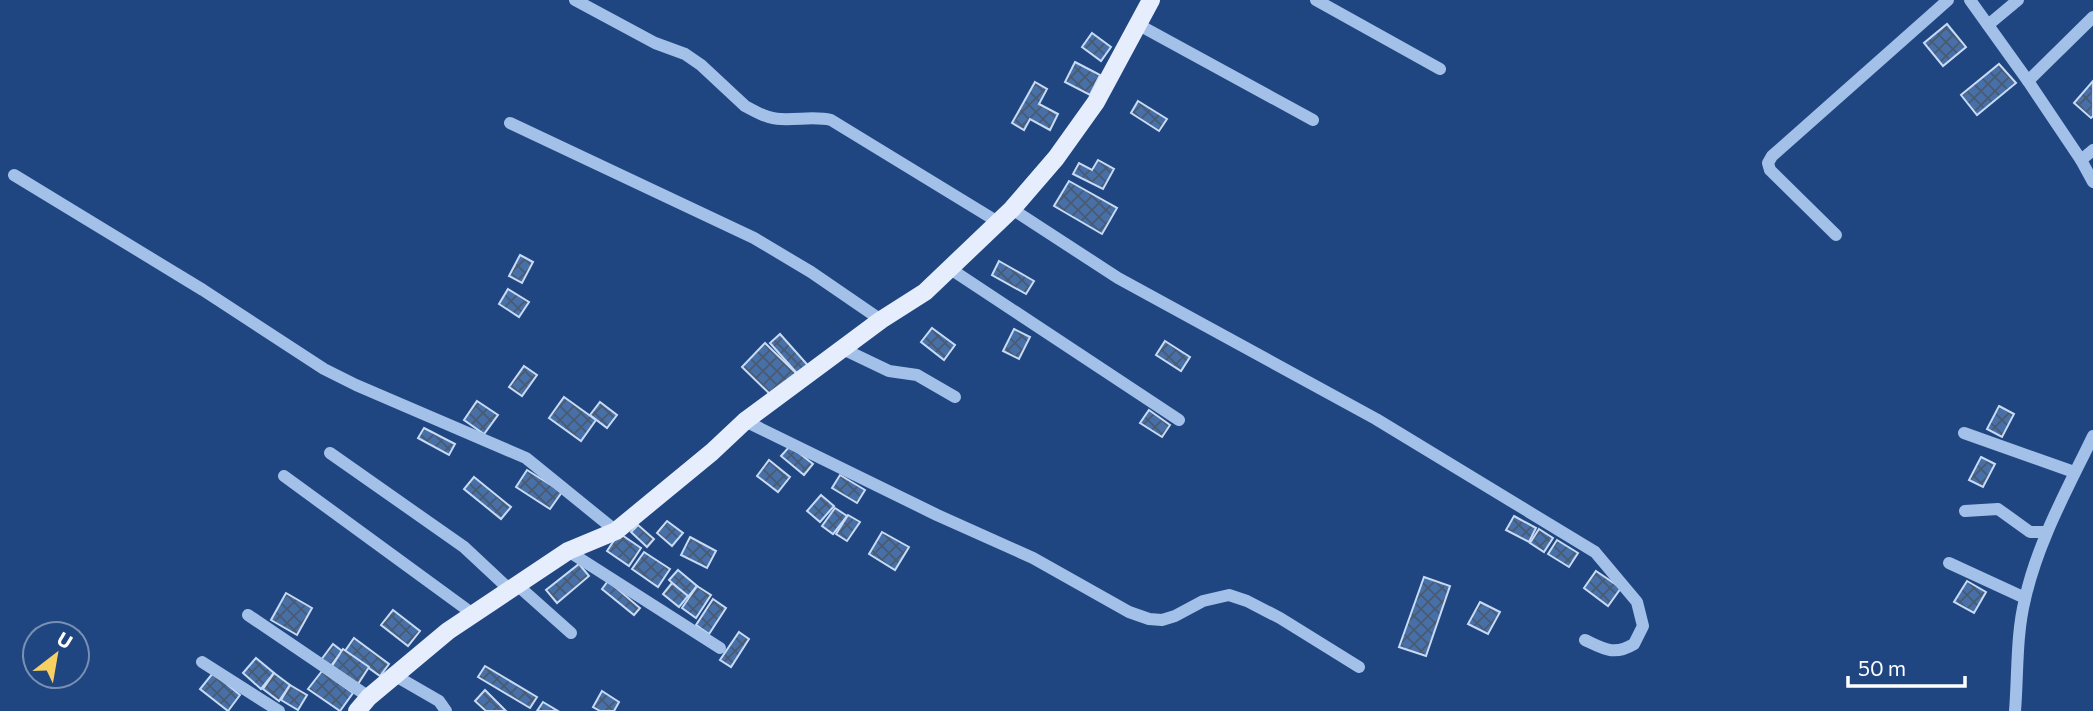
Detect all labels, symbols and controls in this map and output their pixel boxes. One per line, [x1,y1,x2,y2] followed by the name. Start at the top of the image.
[21,620,91,690] north arrow
[53,627,77,653] text: U
[1848,644,1965,688] scale bar
[1858,655,1906,680] text: 50 m

